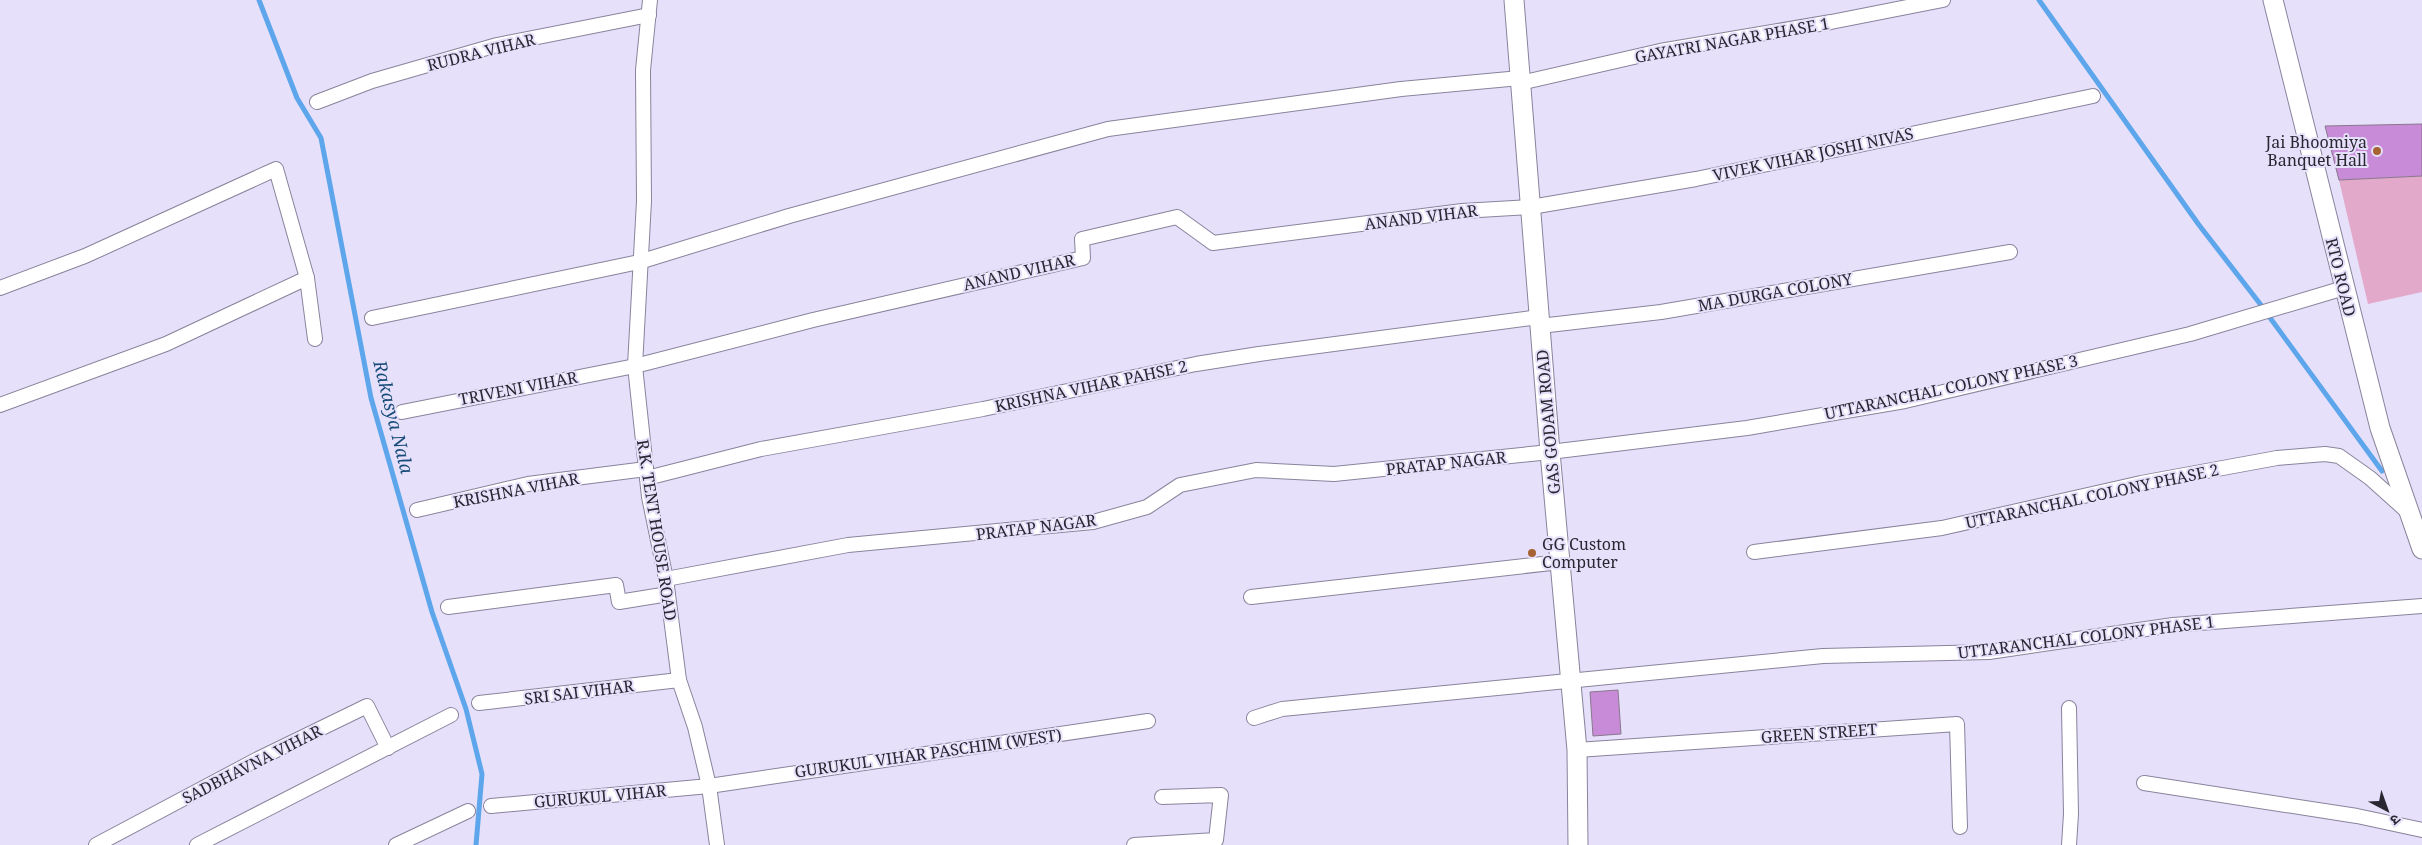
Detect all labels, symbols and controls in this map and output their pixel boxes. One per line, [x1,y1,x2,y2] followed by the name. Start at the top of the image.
[1633,12,1831,68] street label: GAYATRI NAGAR PHASE 1
[425,28,538,76] street label: RUDRA VIHAR
[1711,122,1915,186] street label: VIVEK VIHAR JOSHI NIVAS
[2265,131,2367,171] place label: Jai Bhoomiya Banquet Hall
[2371,145,2383,157] marker: Jai Bhoomiya Banquet Hall
[1363,199,1479,235] street label: ANAND VIHAR
[2321,235,2361,319] street label: RTO ROAD
[961,248,1077,296] street label: ANAND VIHAR
[1696,267,1855,316] street label: MA DURGA COLONY
[1531,349,1565,495] street label: GAS GODAM ROAD
[1822,349,2080,425] street label: UTTARANCHAL COLONY PHASE 3
[993,355,1189,417] street label: KRISHNA VIHAR PAHSE 2
[368,357,420,477] water label: Rakasya Nala
[457,366,580,410] street label: TRIVENI VIHAR
[632,438,682,622] street label: R.K. TENT HOUSE ROAD
[1385,446,1508,480] street label: PRATAP NAGAR
[1963,458,2221,534] street label: UTTARANCHAL COLONY PHASE 2
[451,467,581,513] street label: KRISHNA VIHAR
[975,509,1098,545] street label: PRATAP NAGAR
[1542,533,1626,573] place label: GG Custom Computer
[1526,547,1538,559] marker: GG Custom Computer
[1956,610,2216,664] street label: UTTARANCHAL COLONY PHASE 1
[523,674,635,710] street label: SRI SAI VIHAR
[1760,718,1878,748] street label: GREEN STREET
[178,719,326,809] street label: SADBHAVNA VIHAR
[793,723,1063,783] street label: GURUKUL VIHAR PASCHIM (WEST)
[533,779,668,813] street label: GURUKUL VIHAR
[2362,785,2412,835] north arrow
[2386,810,2405,831] text: उ

